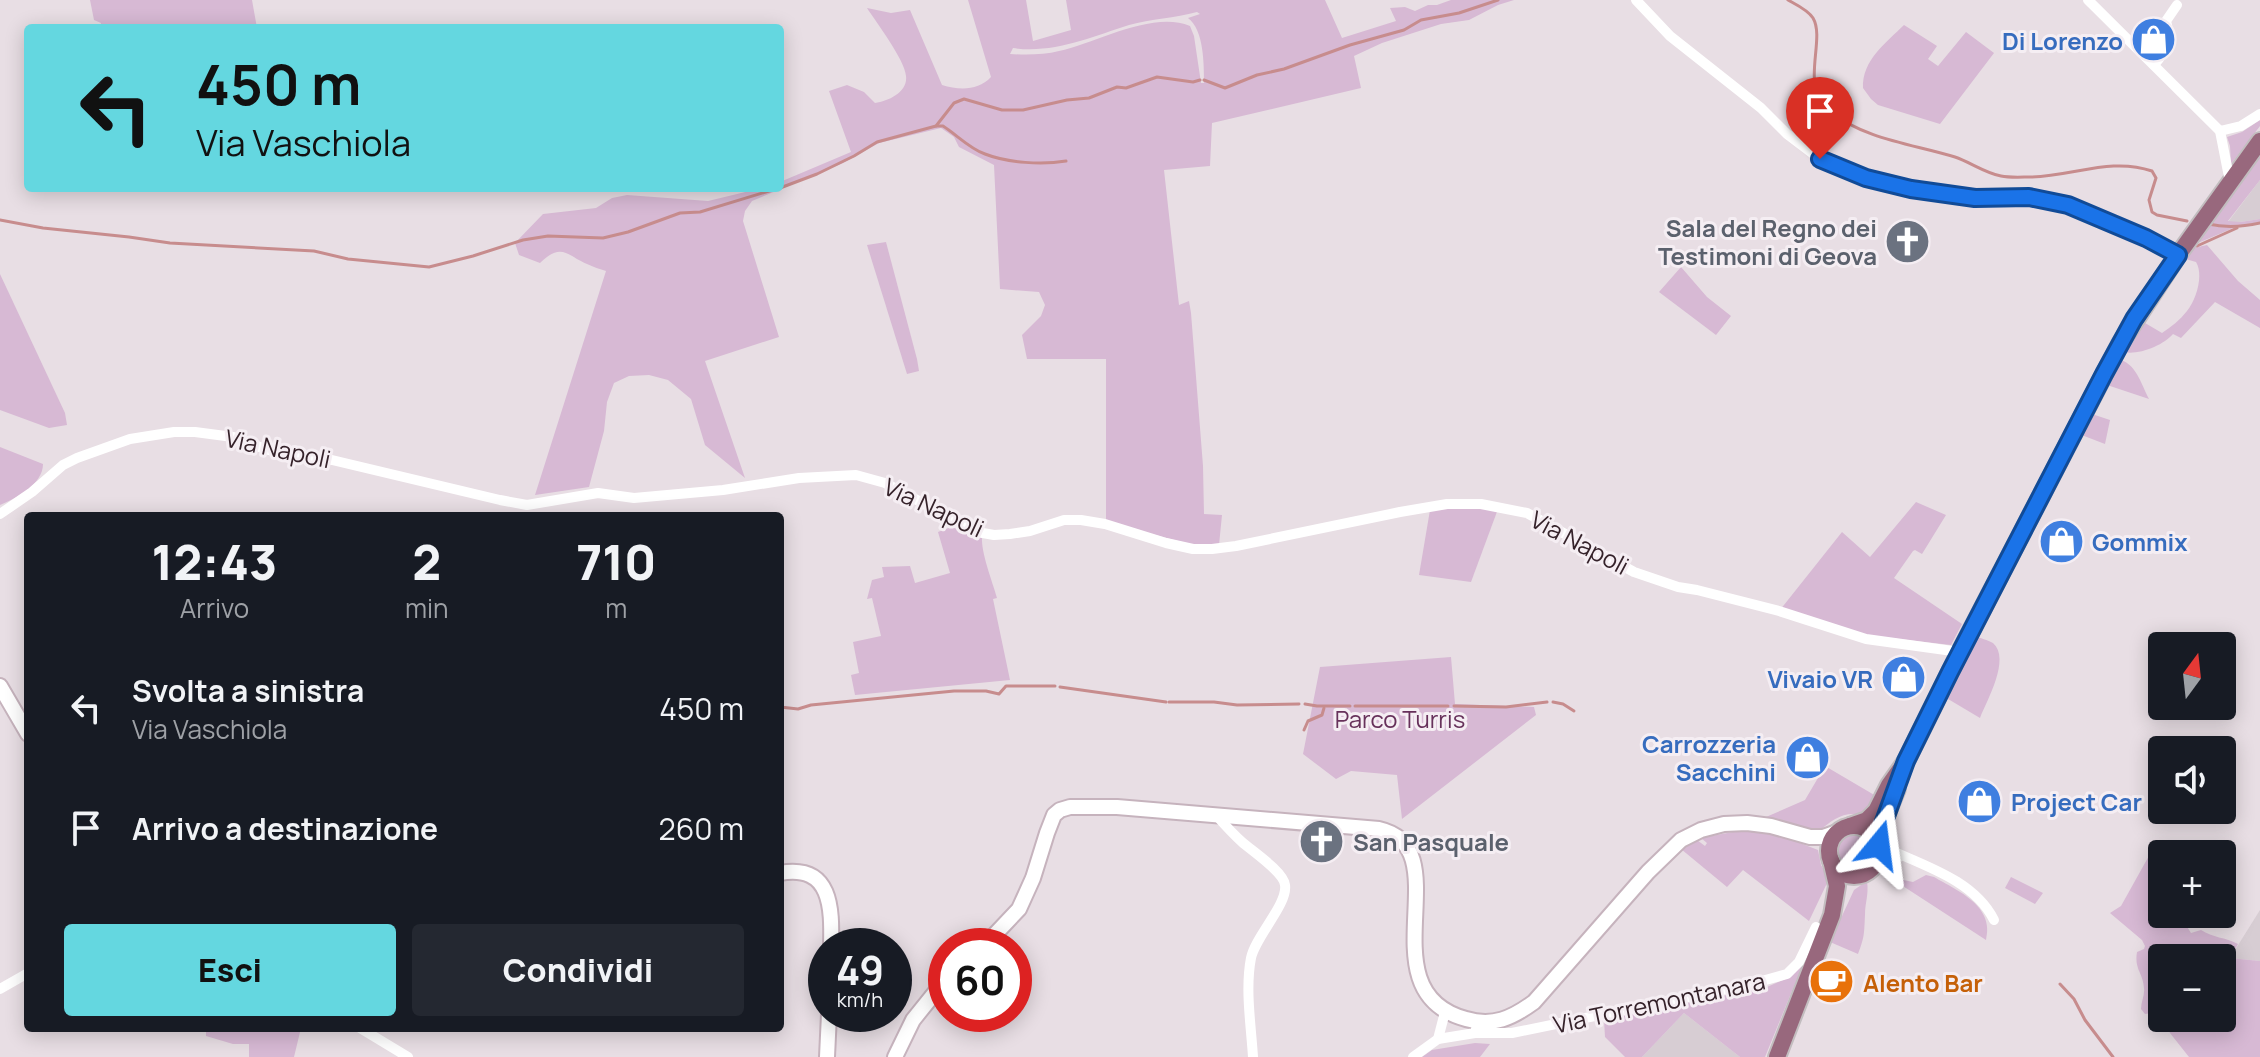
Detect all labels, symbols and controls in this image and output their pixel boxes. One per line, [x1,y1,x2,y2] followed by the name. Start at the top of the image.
[2130,16,2178,64] shop icon: Di Lorenzo
[2002,24,2123,57] place label: Di Lorenzo
[196,45,361,122] text: 450 m
[64,56,168,160] icon: left
[1786,77,1854,159] pin
[1798,89,1842,133] icon: arrive
[196,118,411,167] text: Via Vaschiola
[1658,211,1877,272] place label: Sala del Regno dei Testimoni di Geova
[1884,217,1932,265] church icon: Sala del Regno dei Testimoni di Geova
[222,421,334,475] street label: Via Napoli
[878,469,990,545] street label: Via Napoli
[1525,502,1635,582] street label: Via Napoli
[2037,517,2085,565] shop icon: Gommix
[2092,525,2188,558] place label: Gommix
[152,529,277,594] text: 12:43
[412,529,441,594] text: 2
[576,529,656,594] text: 710
[180,590,249,626] text: Arrivo
[405,590,449,626] text: min
[605,590,627,626] text: m
[2148,632,2236,720] north arrow
[2148,632,2236,1032] map controls
[1880,654,1928,702] shop icon: Vivaio VR
[1767,662,1873,695] place label: Vivaio VR
[132,670,364,711] text: Svolta a sinistra
[64,686,108,730] icon: left
[659,688,744,729] text: 450 m
[1335,702,1465,735] park label: Parco Turris
[132,711,287,747] text: Via Vaschiola
[1642,727,1776,788] place label: Carrozzeria Sacchini
[1783,733,1831,781] shop icon: Carrozzeria Sacchini
[2148,736,2236,824] button: sound
[1956,777,2004,825] shop icon: Project Car
[2011,785,2142,818] place label: Project Car
[1837,803,1921,887] position arrow
[64,806,108,850] icon: arrive
[132,808,438,849] text: Arrivo a destinazione
[659,808,744,849] text: 260 m
[1298,817,1346,865] church icon: San Pasquale
[1353,825,1509,858] place label: San Pasquale
[2148,840,2236,928] button: +
[64,924,396,1016] button: Esci
[412,924,744,1016] button: Condividi
[928,928,1032,1032] speed limit sign: 60
[836,942,884,997] text: 49
[2148,944,2236,1032] button: −
[1808,958,1856,1006] cafe icon: Alento Bar
[1550,963,1768,1041] street label: Via Torremontanara
[1863,966,1983,999] place label: Alento Bar
[837,986,883,1013] text: km/h

